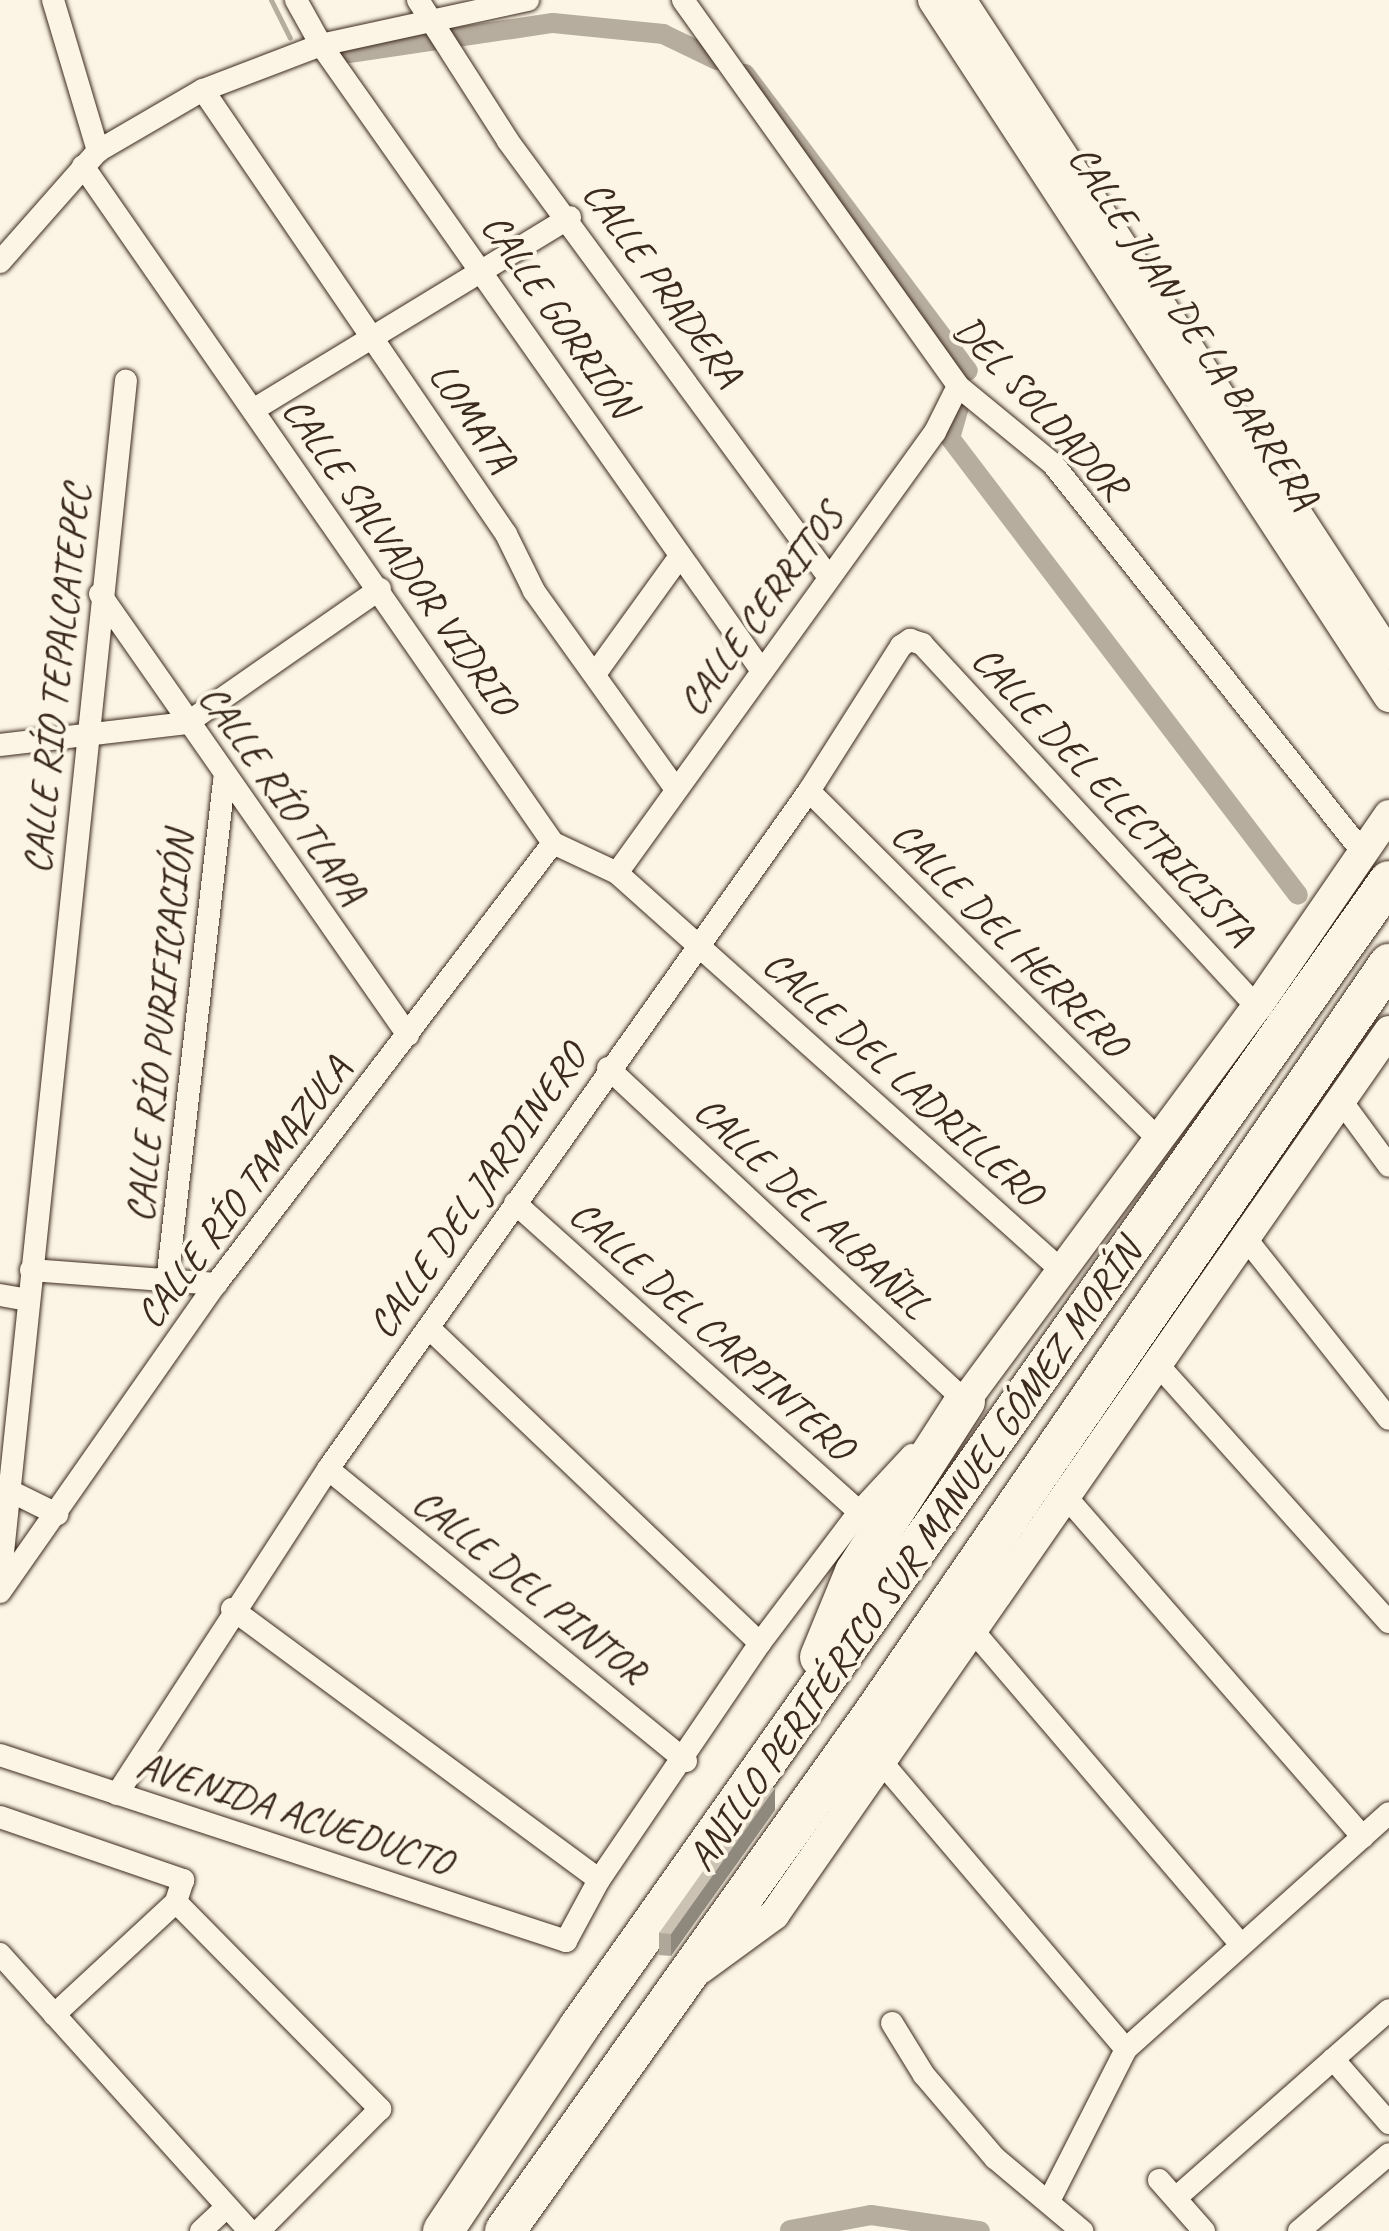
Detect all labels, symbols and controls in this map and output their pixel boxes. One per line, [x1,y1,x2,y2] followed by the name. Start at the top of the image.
[1058,136,1330,518] street label: CALLE JUAN DE LA BARRERA
[572,171,754,395] street label: CALLE PRADERA
[471,204,647,426] street label: CALLE GORRIÓN
[944,306,1138,508] street label: DEL SOLDADOR
[419,353,527,481] street label: LOMATA
[272,388,528,724] street label: CALLE SALVADOR VIDRIO
[12,481,100,877] street label: CALLE RÍO TEPALCATEPEC
[667,494,853,724] street label: CALLE CERRITOS
[961,634,1265,956] street label: CALLE DEL ELECTRICISTA
[189,674,377,914] street label: CALLE RÍO TLAPA
[882,811,1138,1067] street label: CALLE DEL HERRERO
[115,830,203,1224] street label: CALLE RÍO PURIFICACIÓN
[754,941,1052,1215] street label: CALLE DEL LADRILLERO
[358,1035,596,1347] street label: CALLE DEL JARDINERO
[125,1047,361,1337] street label: CALLE RÍO TAMAZULA
[685,1086,939,1328] street label: CALLE DEL ALBAÑIL
[560,1190,864,1470] street label: CALLE DEL CARPINTERO
[678,1232,1150,1878] street label: ANILLO PERIFÉRICO SUR MANUEL GÓMEZ MORÍN
[404,1477,656,1695] street label: CALLE DEL PINTOR
[132,1740,458,1886] street label: AVENIDA ACUEDUCTO

